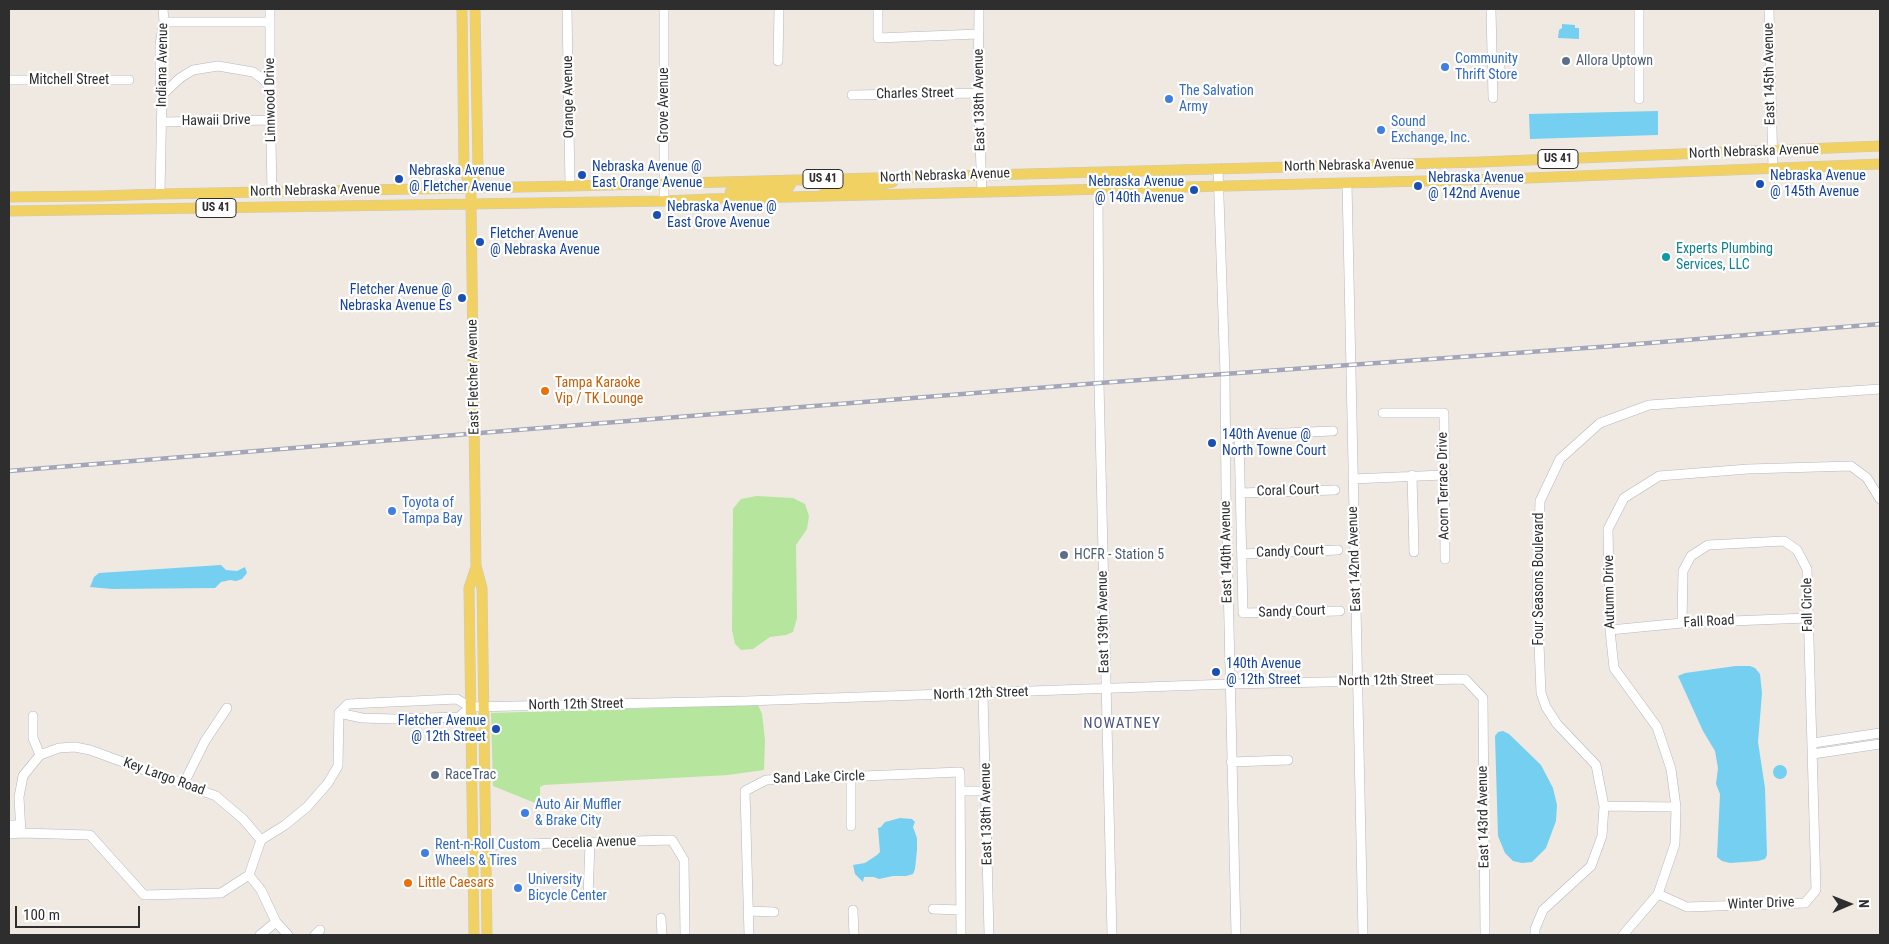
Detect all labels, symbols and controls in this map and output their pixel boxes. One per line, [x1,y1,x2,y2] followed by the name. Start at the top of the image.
[154,23,172,107] street label: Indiana Avenue
[1761,23,1779,125] street label: East 145th Avenue
[971,49,989,151] street label: East 138th Avenue
[1455,51,1518,84] place label: Community Thrift Store
[1576,53,1653,69] place label: Allora Uptown
[560,55,578,139] street label: Orange Avenue
[1560,55,1572,67] marker: Allora Uptown
[262,58,280,142] street label: Linnwood Drive
[1439,61,1451,73] marker: Community Thrift Store
[656,67,672,143] street label: Grove Avenue
[29,72,109,88] street label: Mitchell Street
[1179,83,1254,115] place label: The Salvation Army
[876,85,954,103] street label: Charles Street
[1163,93,1175,105] marker: The Salvation Army
[181,112,251,130] street label: Hawaii Drive
[1391,114,1471,146] place label: Sound Exchange, Inc.
[1375,124,1387,136] marker: Sound Exchange, Inc.
[1689,141,1819,163] street label: North Nebraska Avenue
[1538,150,1578,168] road number: US 41
[1284,156,1414,176] street label: North Nebraska Avenue
[592,159,702,192] place label: Nebraska Avenue @ East Orange Avenue
[409,163,511,196] place label: Nebraska Avenue @ Fletcher Avenue
[880,165,1010,187] street label: North Nebraska Avenue
[1770,168,1866,200] place label: Nebraska Avenue @ 145th Avenue
[576,169,588,181] marker: Nebraska Avenue @ East Orange Avenue
[803,170,843,188] road number: US 41
[1428,170,1524,202] place label: Nebraska Avenue @ 142nd Avenue
[393,173,405,185] marker: Nebraska Avenue @ Fletcher Avenue
[1088,174,1184,206] place label: Nebraska Avenue @ 140th Avenue
[1754,178,1766,190] marker: Nebraska Avenue @ 145th Avenue
[1412,180,1424,192] marker: Nebraska Avenue @ 142nd Avenue
[250,181,380,201] street label: North Nebraska Avenue
[1188,184,1200,196] marker: Nebraska Avenue @ 140th Avenue
[196,198,236,218] road number: US 41
[667,199,777,232] place label: Nebraska Avenue @ East Grove Avenue
[651,209,663,221] marker: Nebraska Avenue @ East Grove Avenue
[490,226,600,258] place label: Fletcher Avenue @ Nebraska Avenue
[474,236,486,248] marker: Fletcher Avenue @ Nebraska Avenue
[1676,241,1773,274] place label: Experts Plumbing Services, LLC
[1660,251,1672,263] marker: Experts Plumbing Services, LLC
[340,282,452,314] place label: Fletcher Avenue @ Nebraska Avenue Es
[456,292,468,304] marker: Fletcher Avenue @ Nebraska Avenue Es
[465,319,483,435] street label: East Fletcher Avenue
[555,375,643,408] place label: Tampa Karaoke Vip / TK Lounge
[539,385,551,397] marker: Tampa Karaoke Vip / TK Lounge
[1222,427,1326,460] place label: 140th Avenue @ North Towne Court
[1435,432,1453,540] street label: Acorn Terrace Drive
[1206,437,1218,449] marker: 140th Avenue @ North Towne Court
[1256,482,1320,500] street label: Coral Court
[402,495,463,528] place label: Toyota of Tampa Bay
[1218,501,1236,603] street label: East 140th Avenue
[386,505,398,517] marker: Toyota of Tampa Bay
[1345,506,1365,612] street label: East 142nd Avenue
[1531,513,1547,645] street label: Four Seasons Boulevard
[1256,542,1324,562] street label: Candy Court
[1074,547,1164,563] place label: HCFR - Station 5
[1058,549,1070,561] marker: HCFR - Station 5
[1601,555,1619,629] street label: Autumn Drive
[1095,571,1113,673] street label: East 139th Avenue
[1799,578,1817,632] street label: Fall Circle
[1258,602,1326,622] street label: Sandy Court
[1683,612,1735,632] street label: Fall Road
[1226,656,1301,689] place label: 140th Avenue @ 12th Street
[1210,666,1222,678] marker: 140th Avenue @ 12th Street
[1338,672,1434,690] street label: North 12th Street
[933,684,1029,704] street label: North 12th Street
[528,696,624,714] street label: North 12th Street
[398,713,486,746] place label: Fletcher Avenue @ 12th Street
[1082,715,1162,733] district label: NOWATNEY
[490,723,502,735] marker: Fletcher Avenue @ 12th Street
[121,754,207,800] street label: Key Largo Road
[978,763,996,865] street label: East 138th Avenue
[1475,765,1493,869] street label: East 143rd Avenue
[445,767,496,783] place label: RaceTrac
[773,768,865,788] street label: Sand Lake Circle
[429,769,441,781] marker: RaceTrac
[535,797,621,830] place label: Auto Air Muffler & Brake City
[519,807,531,819] marker: Auto Air Muffler & Brake City
[552,833,636,853] street label: Cecelia Avenue
[435,837,540,870] place label: Rent-n-Roll Custom Wheels & Tires
[419,847,431,859] marker: Rent-n-Roll Custom Wheels & Tires
[528,872,607,904] place label: University Bicycle Center
[418,875,494,891] place label: Little Caesars
[402,877,414,889] marker: Little Caesars
[1824,879,1874,929] north arrow
[512,882,524,894] marker: University Bicycle Center
[1727,894,1795,914] street label: Winter Drive
[18,896,142,928] scale bar
[1856,899,1872,908] text: N
[23,906,60,924] text: 100 m

